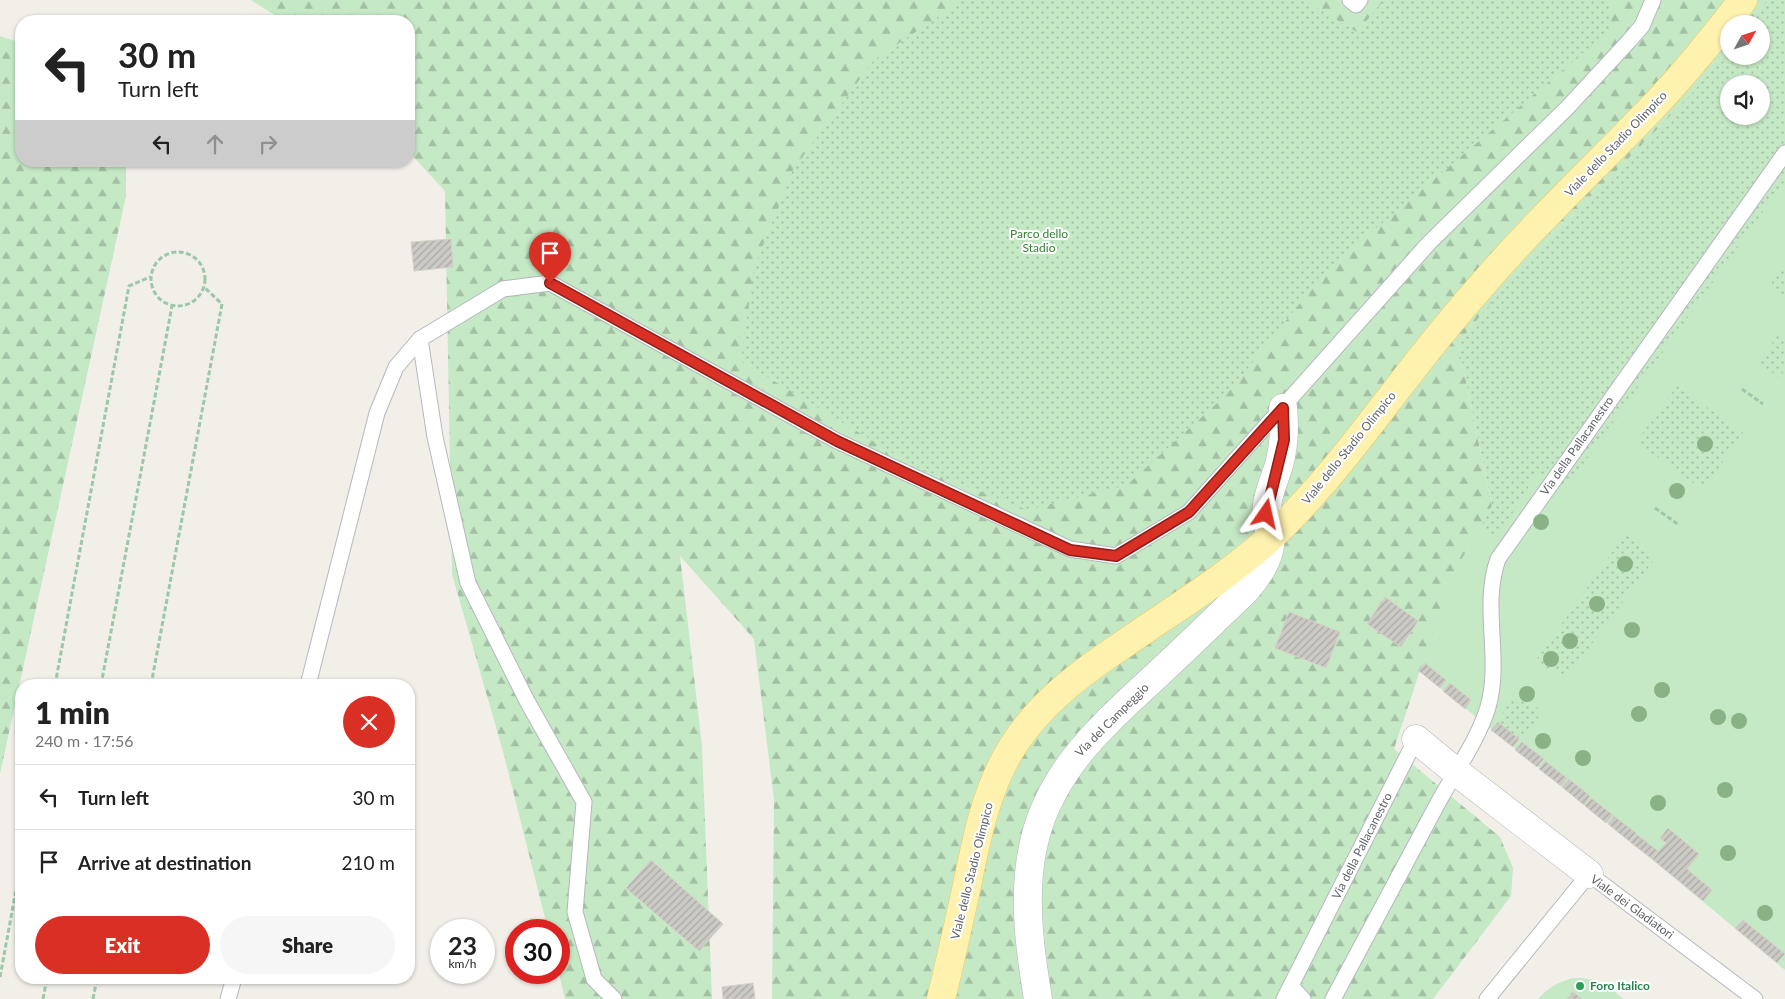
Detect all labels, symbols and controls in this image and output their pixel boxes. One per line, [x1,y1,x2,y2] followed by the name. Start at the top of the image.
[1720,15,1770,65] north arrow
[1720,15,1770,125] map controls
[118,33,196,75] text: 30 m
[35,35,100,100] icon: left
[118,75,199,102] text: Turn left
[1720,75,1770,125] button: sound
[1561,88,1670,200] street label: Viale dello Stadio Olimpico
[148,130,176,158] icon: left
[201,130,229,158] icon: ahead
[254,130,282,158] icon: right
[1010,226,1068,255] park label: Parco dello Stadio
[529,232,571,283] pin
[536,239,564,267] icon: arrive
[1298,388,1399,507] street label: Viale dello Stadio Olimpico
[1537,393,1617,498] street label: Via della Pallacanestro
[1239,487,1291,539] position arrow
[1072,680,1152,760] street label: Via del Campeggio
[35,694,110,730] text: 1 min
[343,696,395,748] button: close
[35,731,134,750] text: 240 m · 17:56
[35,783,63,811] icon: left
[78,786,149,809] text: Turn left
[352,786,395,809] text: 30 m
[1328,790,1395,902] street label: Via della Pallacanestro
[947,801,996,941] street label: Viale dello Stadio Olimpico
[35,848,63,876] icon: arrive
[78,851,251,874] text: Arrive at destination
[341,851,395,874] text: 210 m
[1588,871,1677,942] street label: Viale dei Gladiatori
[35,916,210,974] button: Exit
[220,916,395,974] button: Share
[505,919,570,984] speed limit sign: 30
[448,930,477,960] text: 23
[448,956,477,971] text: km/h
[1590,978,1650,993] place label: Foro Italico
[1574,980,1586,992] marker: Foro Italico

